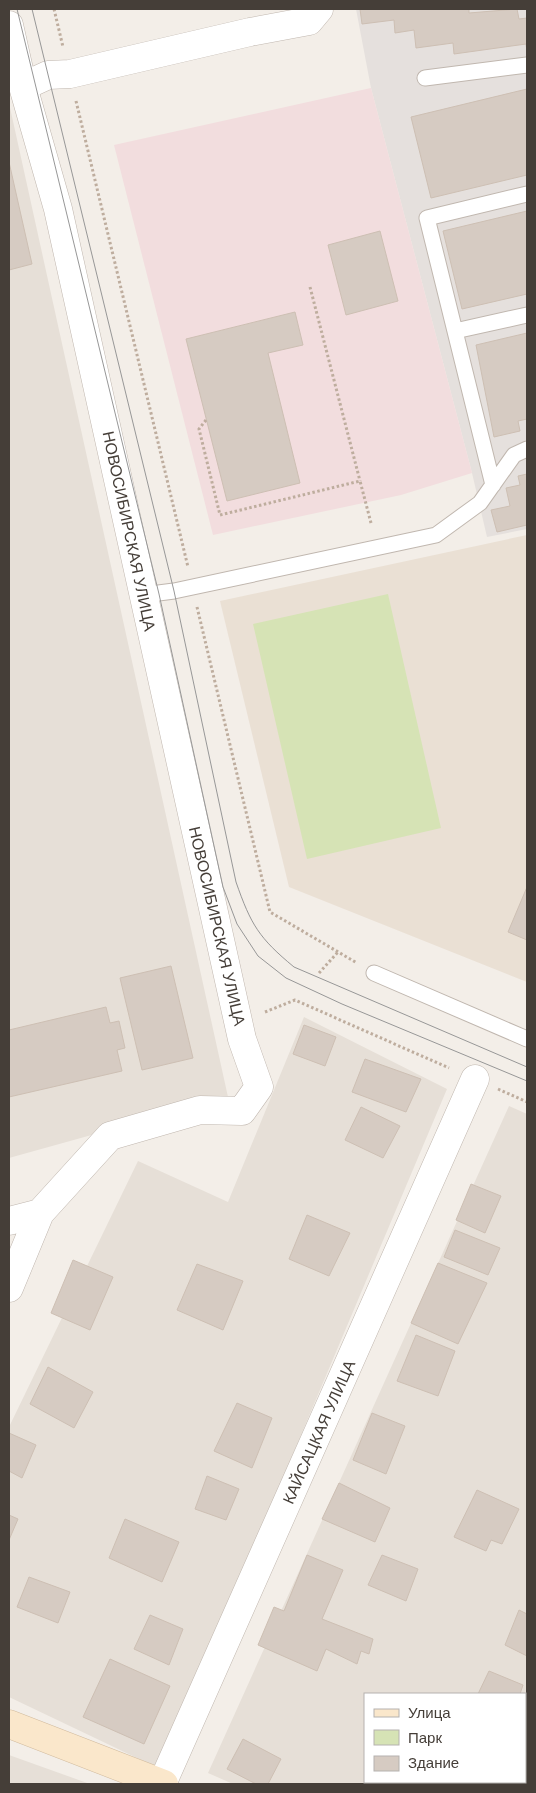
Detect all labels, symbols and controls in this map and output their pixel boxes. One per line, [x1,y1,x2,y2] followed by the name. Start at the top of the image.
[99,430,159,633] street label: НОВОСИБИРСКАЯ УЛИЦА
[186,825,248,1028] street label: НОВОСИБИРСКАЯ УЛИЦА
[279,1357,358,1506] street label: КАЙСАЦКАЯ УЛИЦА
[364,1693,526,1783] legend
[408,1704,451,1721] text: Улица
[408,1729,442,1746] text: Парк
[408,1754,459,1771] text: Здание

